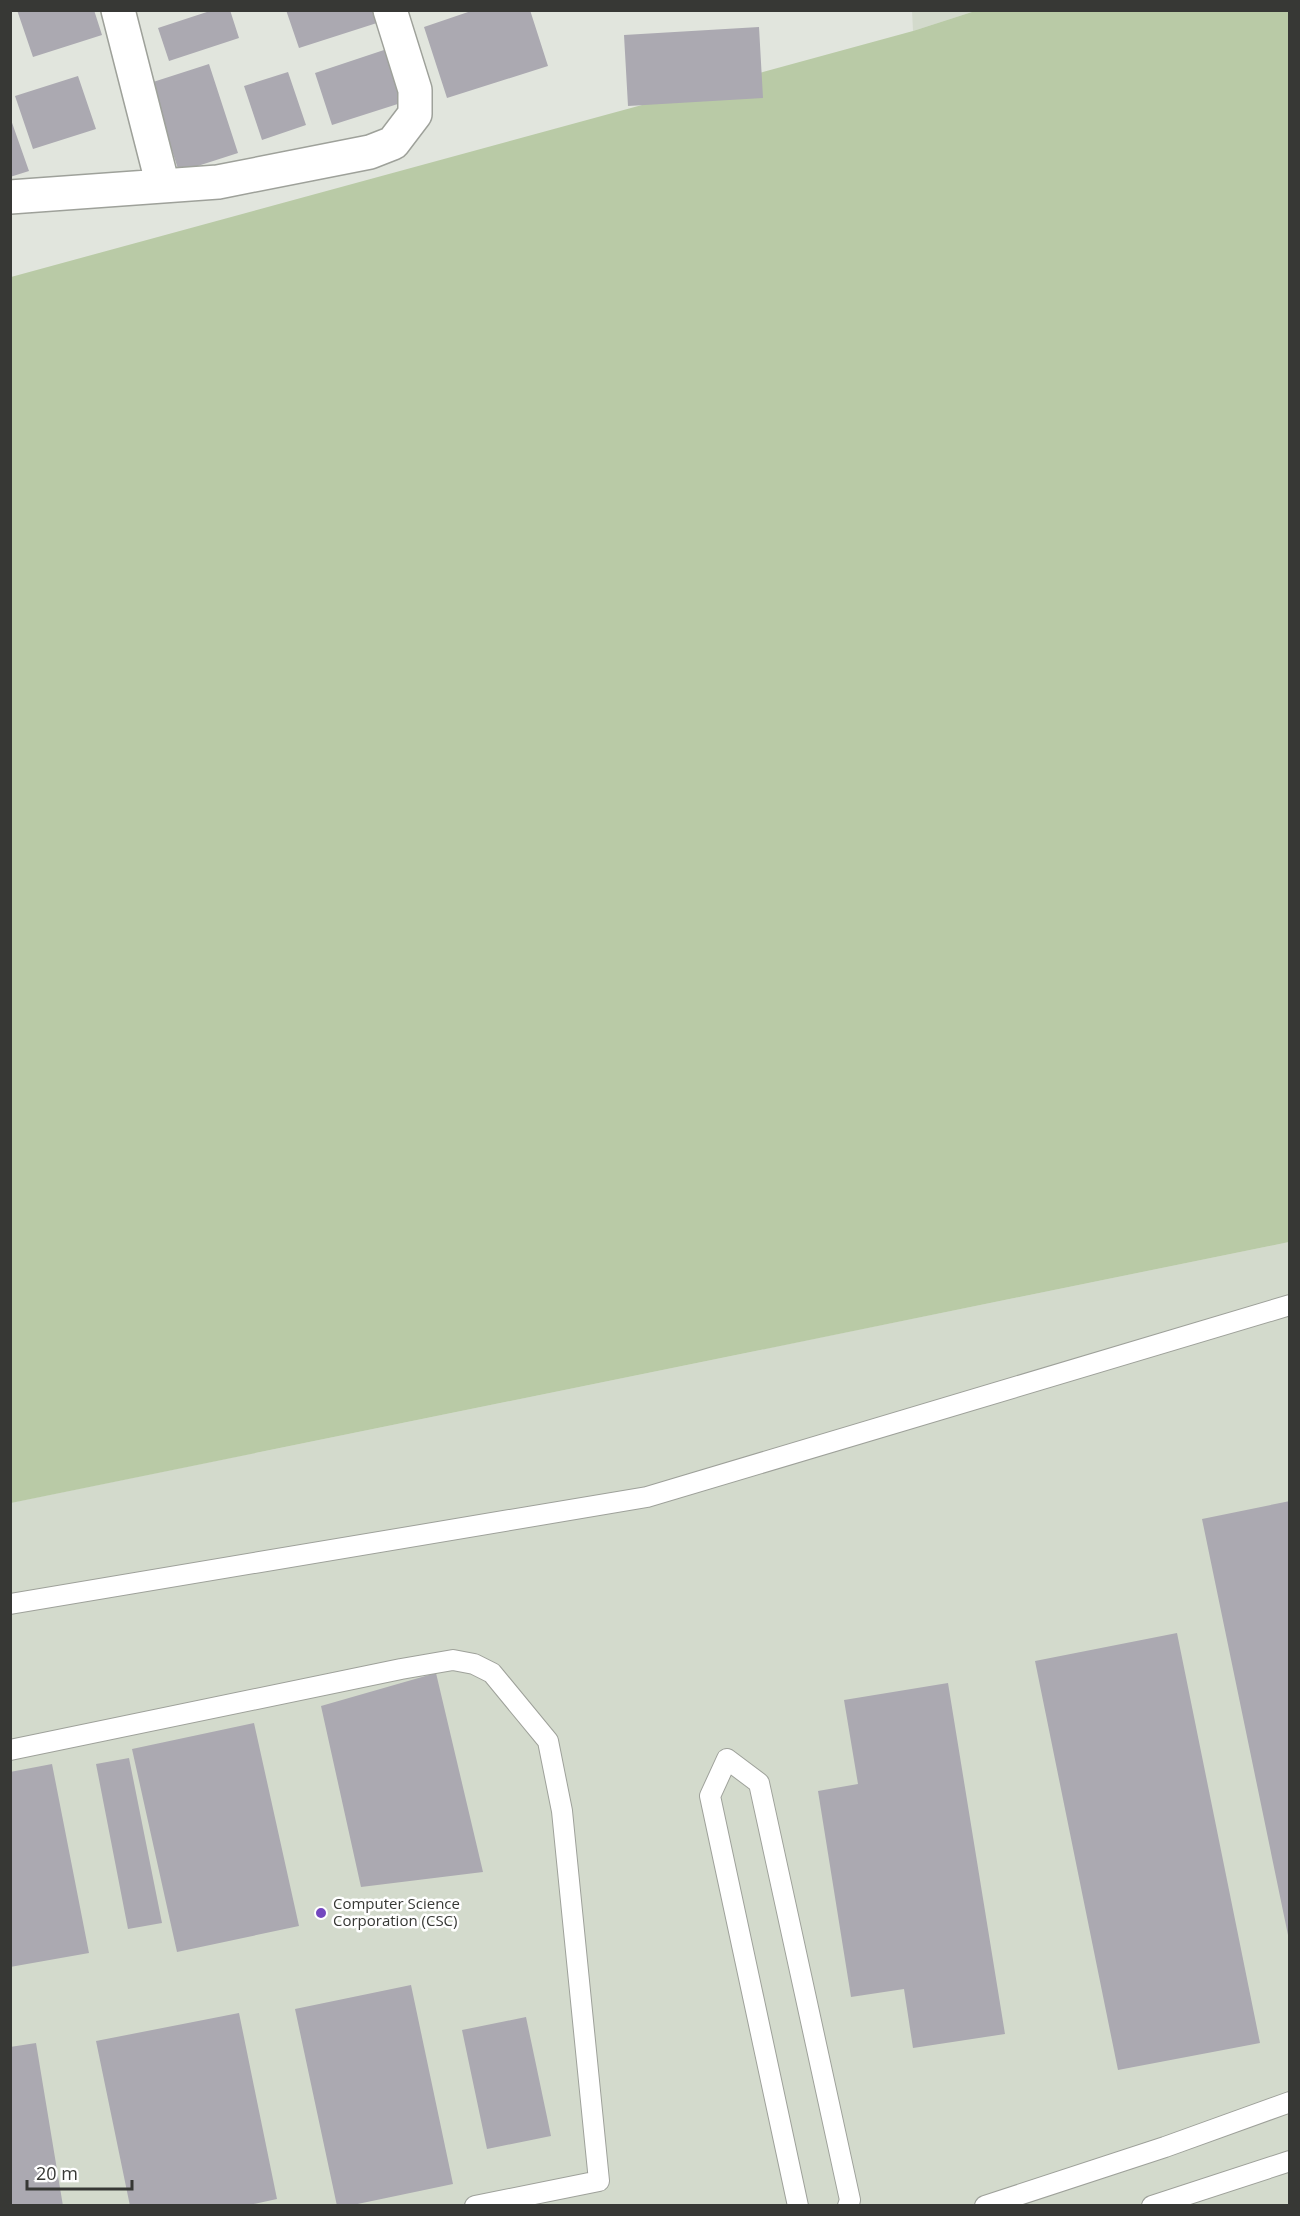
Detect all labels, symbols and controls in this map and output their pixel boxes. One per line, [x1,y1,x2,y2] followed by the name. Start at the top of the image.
[333,1893,460,1930] place label: Computer Science Corporation (CSC)
[314,1906,328,1920] marker: Computer Science Corporation (CSC)
[27,2153,132,2191] scale bar
[36,2161,78,2185] text: 20 m

